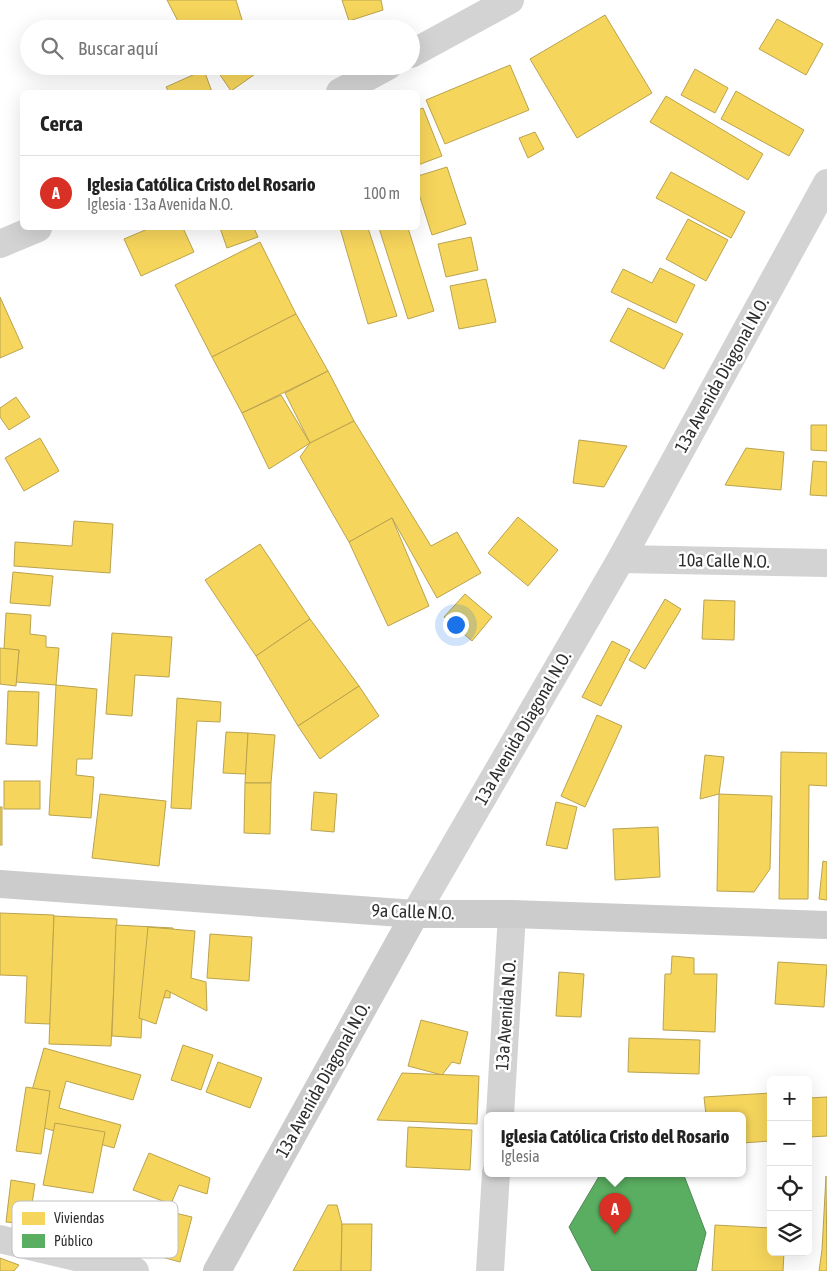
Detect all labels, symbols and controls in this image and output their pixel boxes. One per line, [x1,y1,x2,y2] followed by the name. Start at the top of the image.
[20,20,420,75] search box
[38,34,66,62] icon: search
[78,37,158,59] text: Buscar aquí
[40,111,83,135] text: Cerca
[87,173,316,195] text: Iglesia Católica Cristo del Rosario
[52,184,60,202] text: A
[364,184,400,202] text: 100 m
[87,195,233,213] text: Iglesia · 13a Avenida N.O.
[670,294,773,456] street label: 13a Avenida Diagonal N.O.
[678,549,770,572] street label: 10a Calle N.O.
[443,612,469,638] your location
[470,647,575,808] street label: 13a Avenida Diagonal N.O.
[371,900,455,923] street label: 9a Calle N.O.
[491,959,520,1071] street label: 13a Avenida N.O.
[271,999,374,1161] street label: 13a Avenida Diagonal N.O.
[767,1076,812,1256] map controls
[767,1076,812,1121] button: +
[484,1112,746,1177] popup
[767,1121,812,1166] button: −
[501,1125,729,1147] text: Iglesia Católica Cristo del Rosario
[501,1147,540,1165] text: Iglesia
[767,1166,812,1211] button: locate
[599,1193,631,1234] pin: A
[12,1201,178,1258] legend
[54,1210,104,1226] text: Viviendas
[767,1211,812,1256] button: layers
[54,1233,93,1249] text: Público

